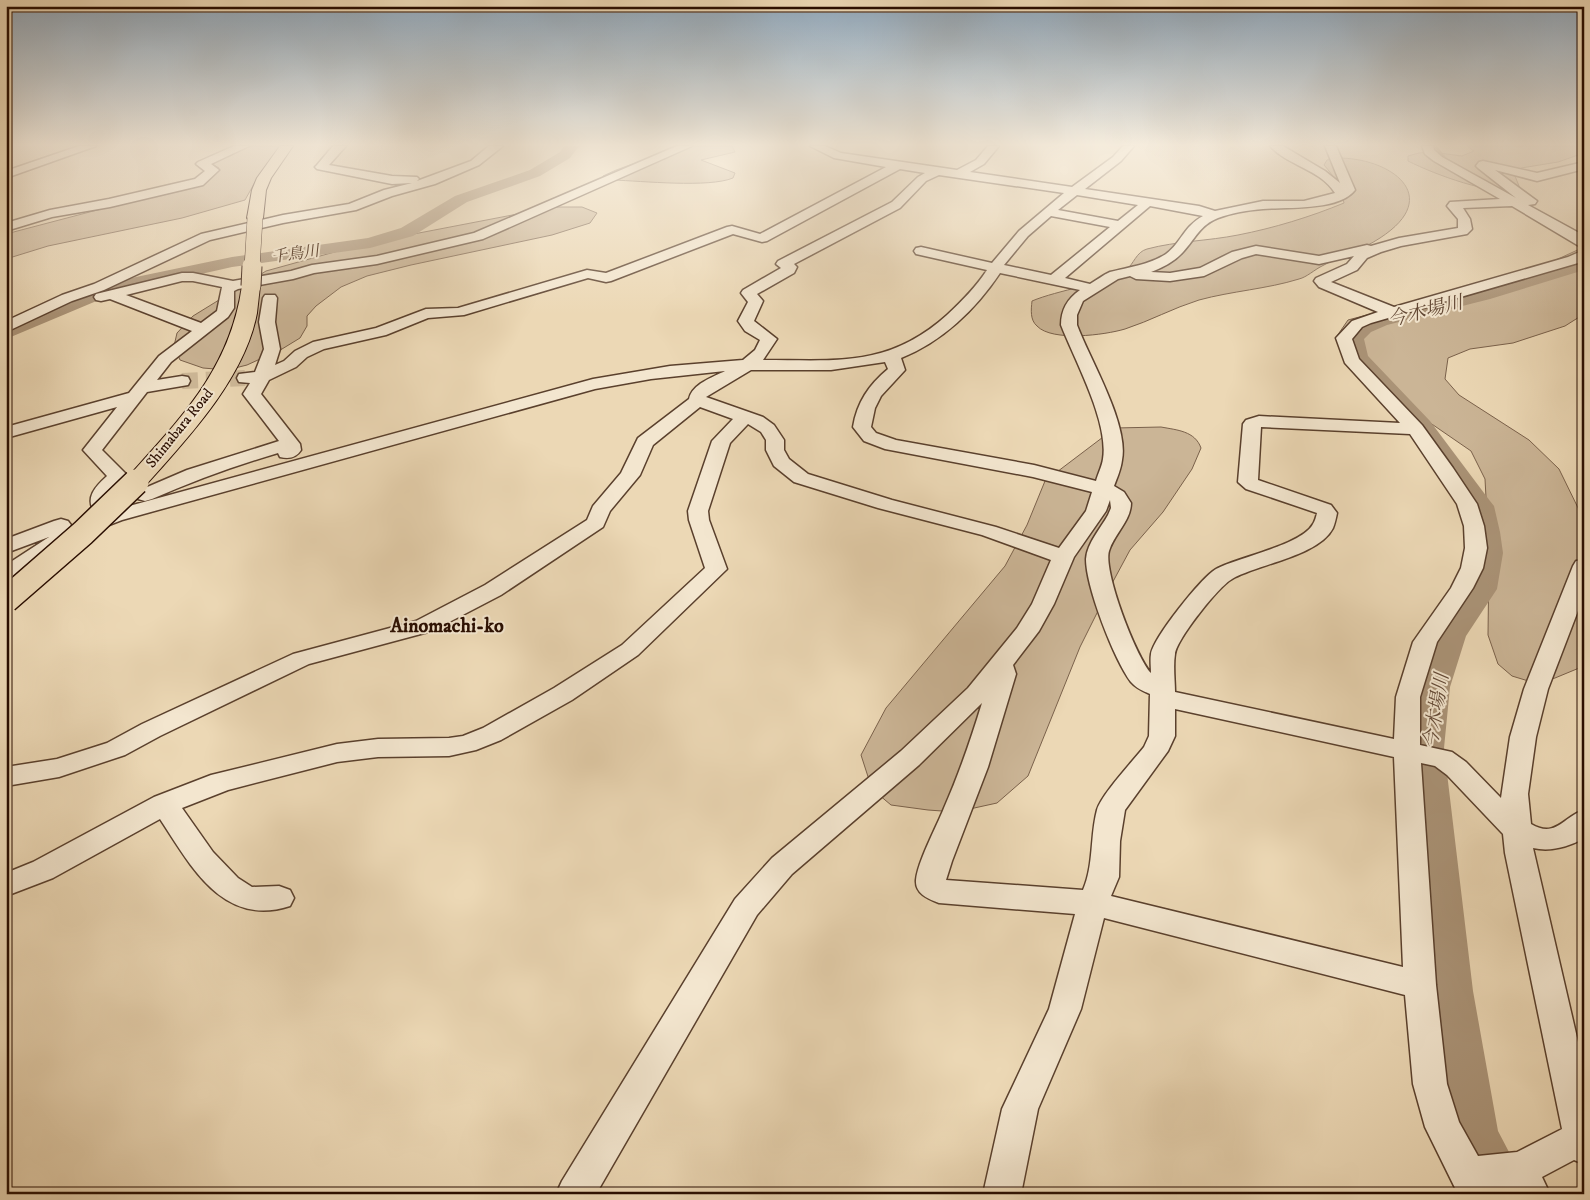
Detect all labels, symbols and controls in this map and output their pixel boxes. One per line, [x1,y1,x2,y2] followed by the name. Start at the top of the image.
[270,240,322,267] water label: 千鳥川
[1386,291,1467,332] water label: 今木場川
[142,384,218,472] street label: Shimabara Road
[389,614,504,639] district label: Ainomachi-ko
[1419,670,1454,751] water label: 今木場川

